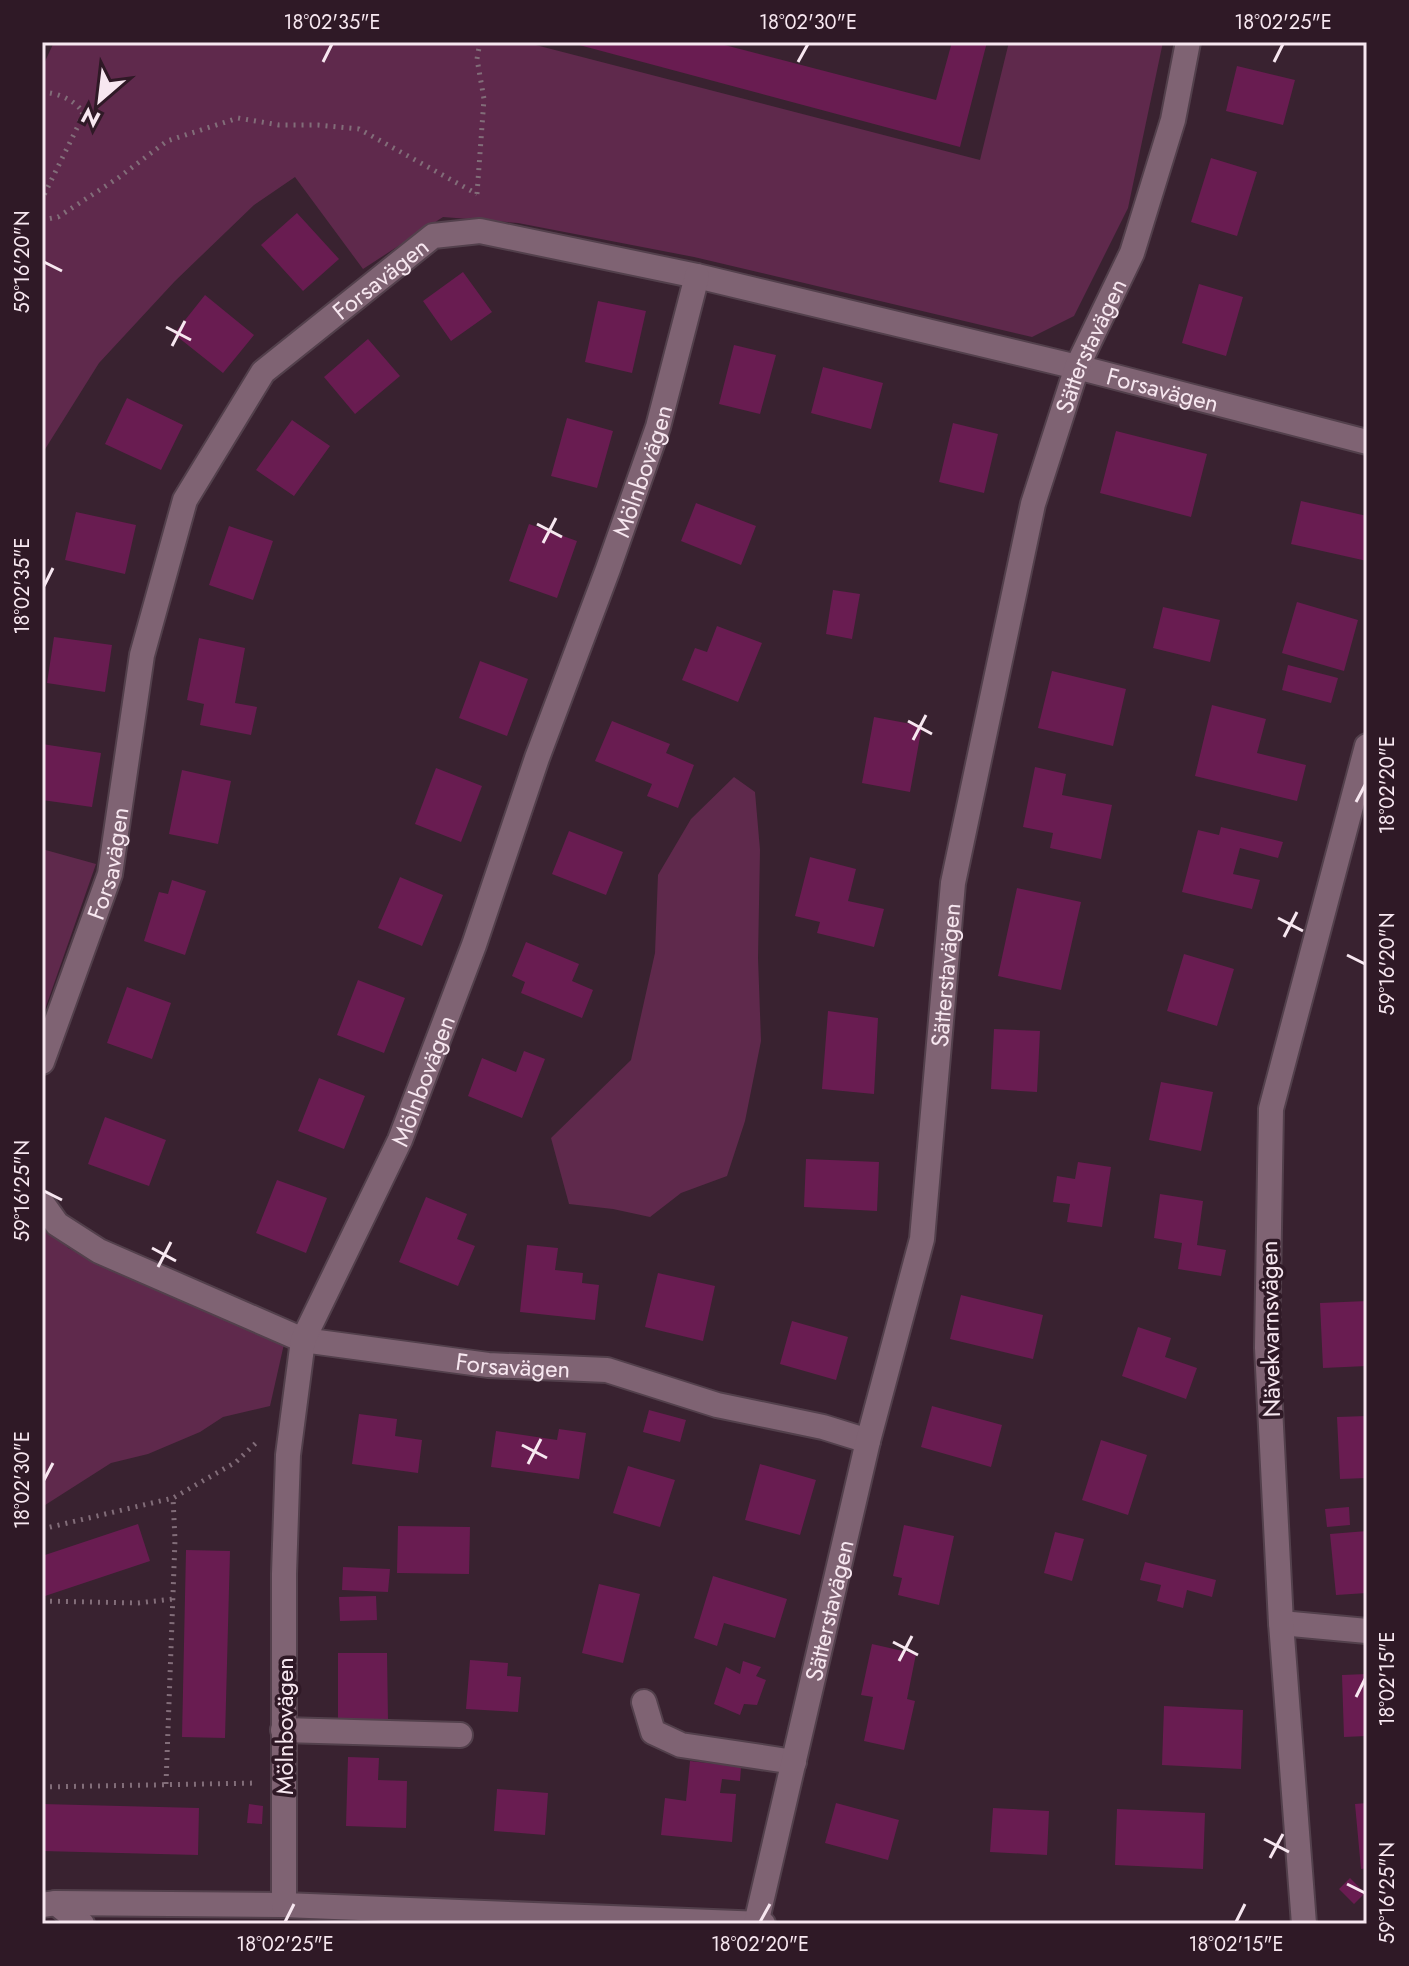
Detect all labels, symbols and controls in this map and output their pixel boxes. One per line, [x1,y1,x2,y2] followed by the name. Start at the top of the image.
[283,8,381,37] text: 18°02'35"E
[759,8,857,37] text: 18°02'30"E
[1234,8,1332,37] text: 18°02'25"E
[60,60,140,140] north arrow
[75,99,106,136] text: N
[8,211,37,313] text: 59°16'20"N
[324,229,436,328] street label: Forsavägen
[1046,272,1135,418] street label: Sätterstavägen
[1103,358,1223,420] street label: Forsavägen
[603,401,681,542] street label: Mölnbovägen
[8,537,37,635] text: 18°02'35"E
[1373,736,1402,834] text: 18°02'20"E
[77,805,137,924] street label: Forsavägen
[921,901,969,1049] street label: Sätterstavägen
[1373,913,1402,1015] text: 59°16'20"N
[382,1010,463,1151] street label: Mölnbovägen
[8,1140,37,1242] text: 59°16'25"N
[1251,1240,1289,1418] street label: Nävekvarnsvägen
[454,1343,571,1386] street label: Forsavägen
[8,1431,37,1529] text: 18°02'30"E
[795,1536,862,1685] street label: Sätterstavägen
[1373,1631,1402,1727] text: 18°02'15"E
[267,1657,302,1795] street label: Mölnbovägen
[1373,1842,1402,1944] text: 59°16'25"N
[236,1930,334,1959] text: 18°02'25"E
[711,1930,809,1959] text: 18°02'20"E
[1188,1930,1284,1959] text: 18°02'15"E

